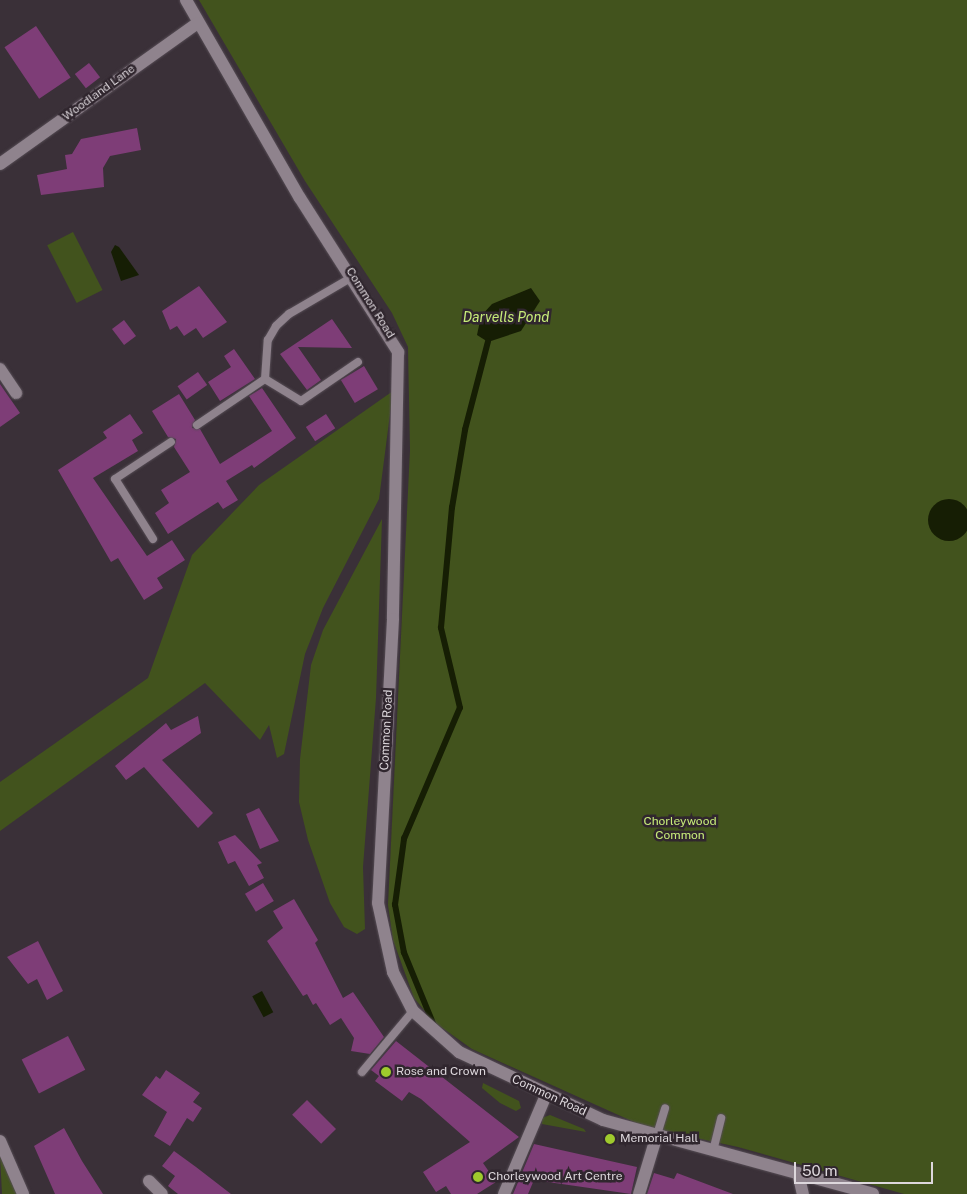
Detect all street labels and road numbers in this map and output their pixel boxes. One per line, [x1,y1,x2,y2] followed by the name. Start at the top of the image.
[60,62,138,124] street label: Woodland Lane
[342,265,398,341] street label: Common Road
[378,689,396,771] street label: Common Road
[509,1072,589,1120] street label: Common Road

